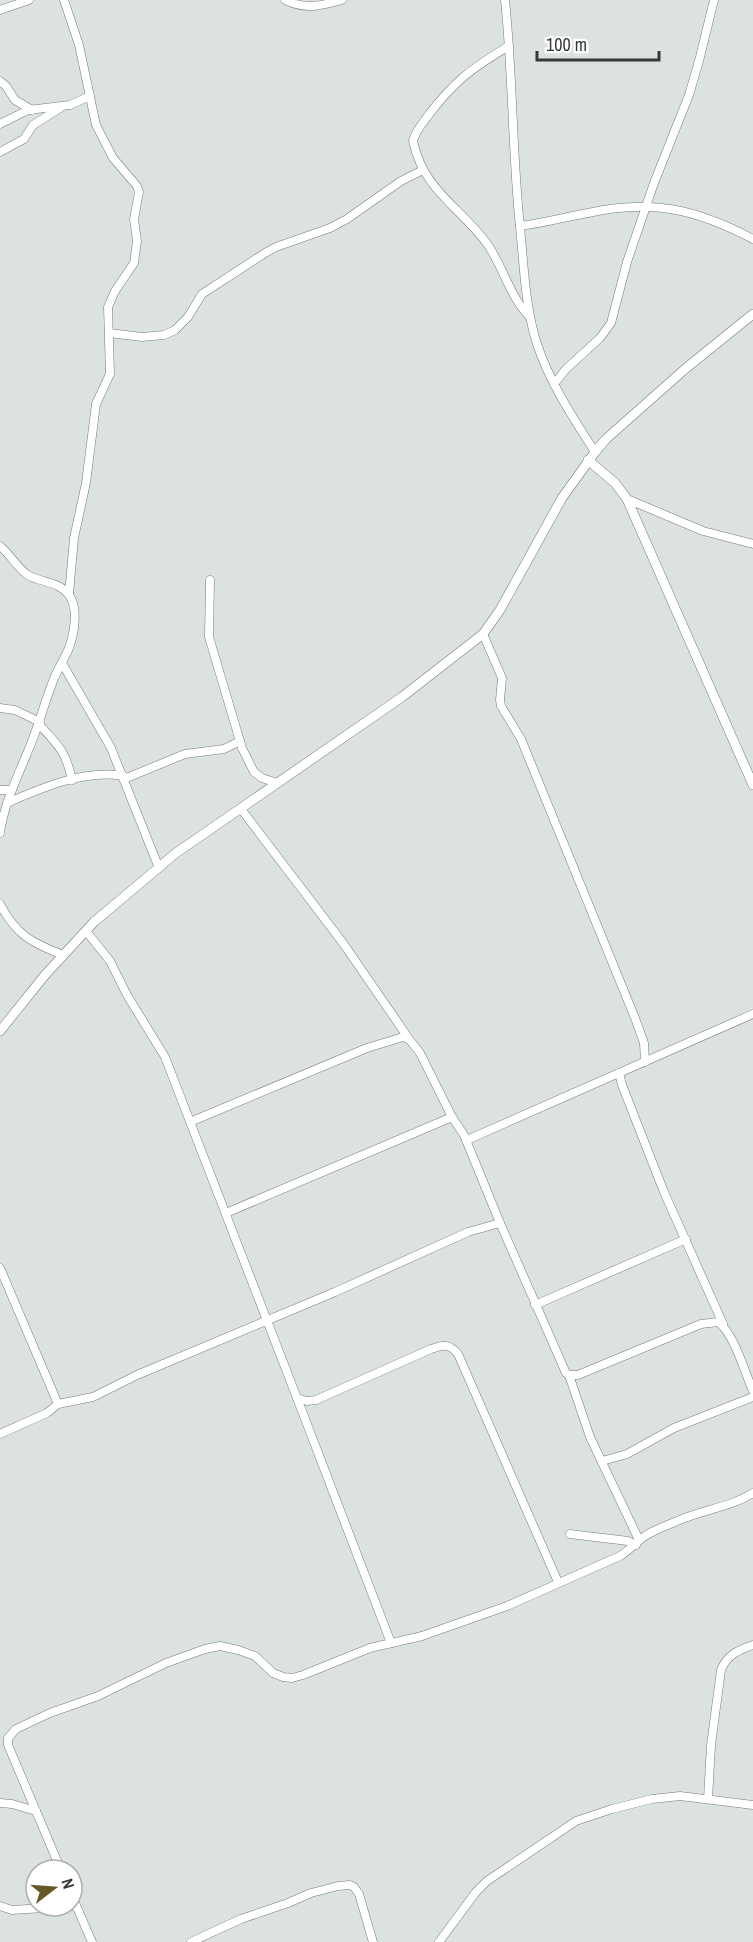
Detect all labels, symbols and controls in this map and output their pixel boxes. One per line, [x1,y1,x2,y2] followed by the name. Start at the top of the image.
[537,24,658,62] scale bar
[546,32,587,57] text: 100 m
[24,1858,84,1918] north arrow
[56,1876,80,1891] text: N

